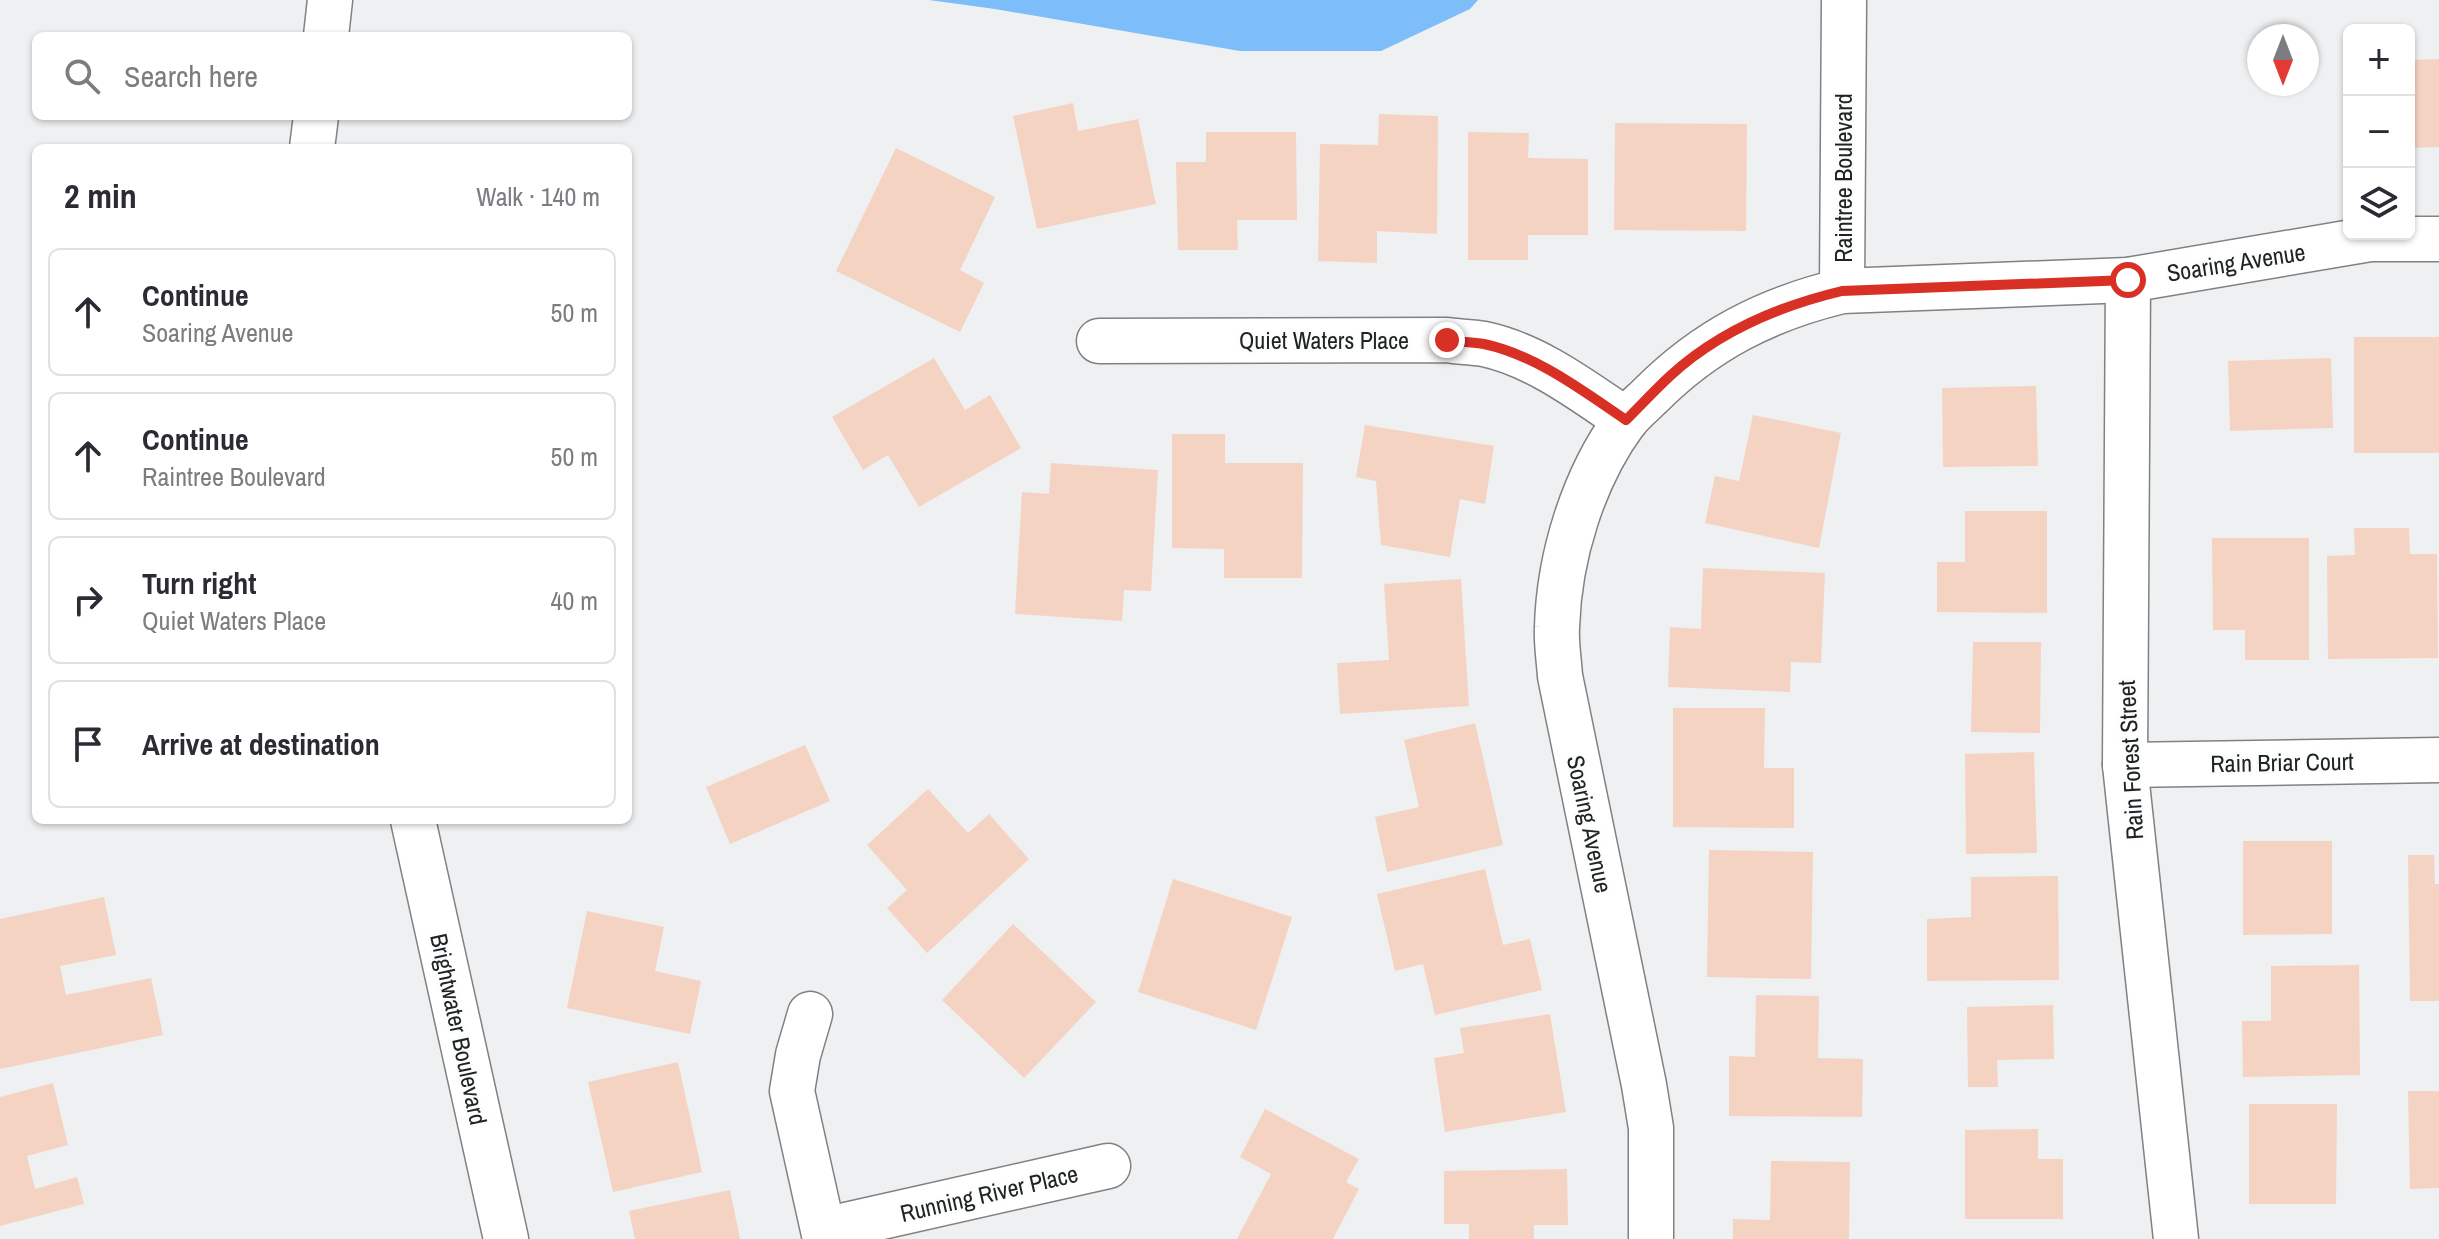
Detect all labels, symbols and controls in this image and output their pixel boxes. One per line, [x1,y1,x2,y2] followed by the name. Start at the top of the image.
[2247,24,2319,96] north arrow
[2343,24,2415,240] map controls
[2343,24,2415,96] button: +
[32,32,632,120] search box
[60,54,104,98] icon: search
[124,56,258,96] text: Search here
[1827,93,1859,263] street label: Raintree Boulevard
[2343,96,2415,168] button: −
[2343,168,2415,240] button: layers
[64,173,137,219] text: 2 min
[476,179,600,214] text: Walk · 140 m
[2164,235,2308,289] street label: Soaring Avenue
[2110,262,2146,298] route start
[142,275,249,315] text: Continue
[66,290,110,334] icon: ahead
[551,295,598,330] text: 50 m
[142,315,293,350] text: Soaring Avenue
[1429,322,1465,358] route end
[1239,324,1409,356] street label: Quiet Waters Place
[142,419,249,459] text: Continue
[66,434,110,478] icon: ahead
[551,439,598,474] text: 50 m
[142,459,326,494] text: Raintree Boulevard
[142,563,256,603] text: Turn right
[66,578,110,622] icon: right
[551,583,598,618] text: 40 m
[142,603,326,638] text: Quiet Waters Place
[2110,679,2150,841] street label: Rain Forest Street
[66,722,110,766] icon: arrive
[142,724,380,764] text: Arrive at destination
[2210,745,2354,779] street label: Rain Briar Court
[1560,752,1620,896] street label: Soaring Avenue
[423,930,495,1128] street label: Brightwater Boulevard
[897,1157,1081,1229] street label: Running River Place

